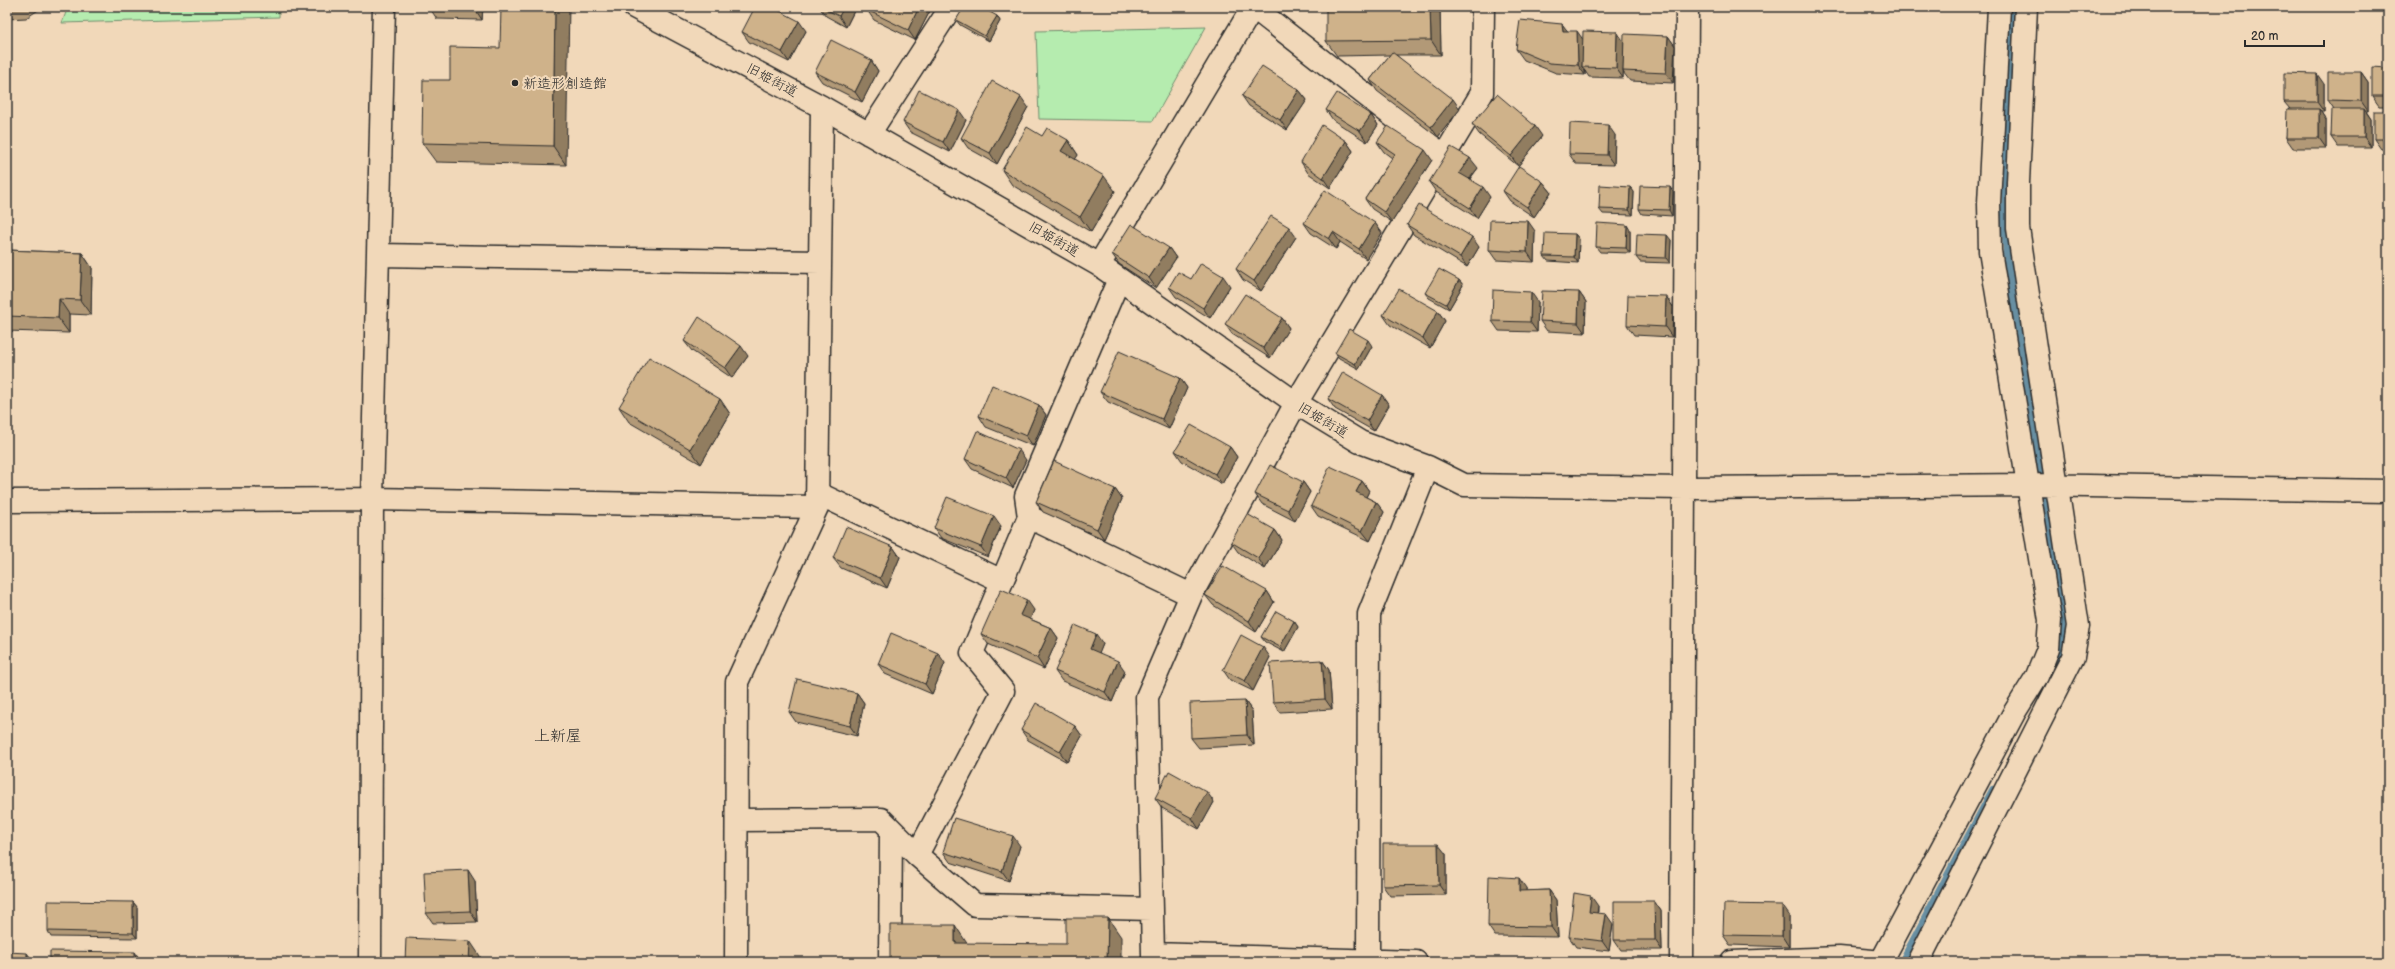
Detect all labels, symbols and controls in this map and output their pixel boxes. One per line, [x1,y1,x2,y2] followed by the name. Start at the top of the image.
[2245,22,2324,48] scale bar
[2251,29,2278,44] text: 20 m
[743,59,801,101] street label: 旧姫街道
[523,75,607,92] place label: 新造形創造館
[510,78,520,88] marker: 新造形創造館
[1026,218,1082,260] street label: 旧姫街道
[1295,398,1351,442] street label: 旧姫街道
[534,727,582,746] district label: 上新屋

